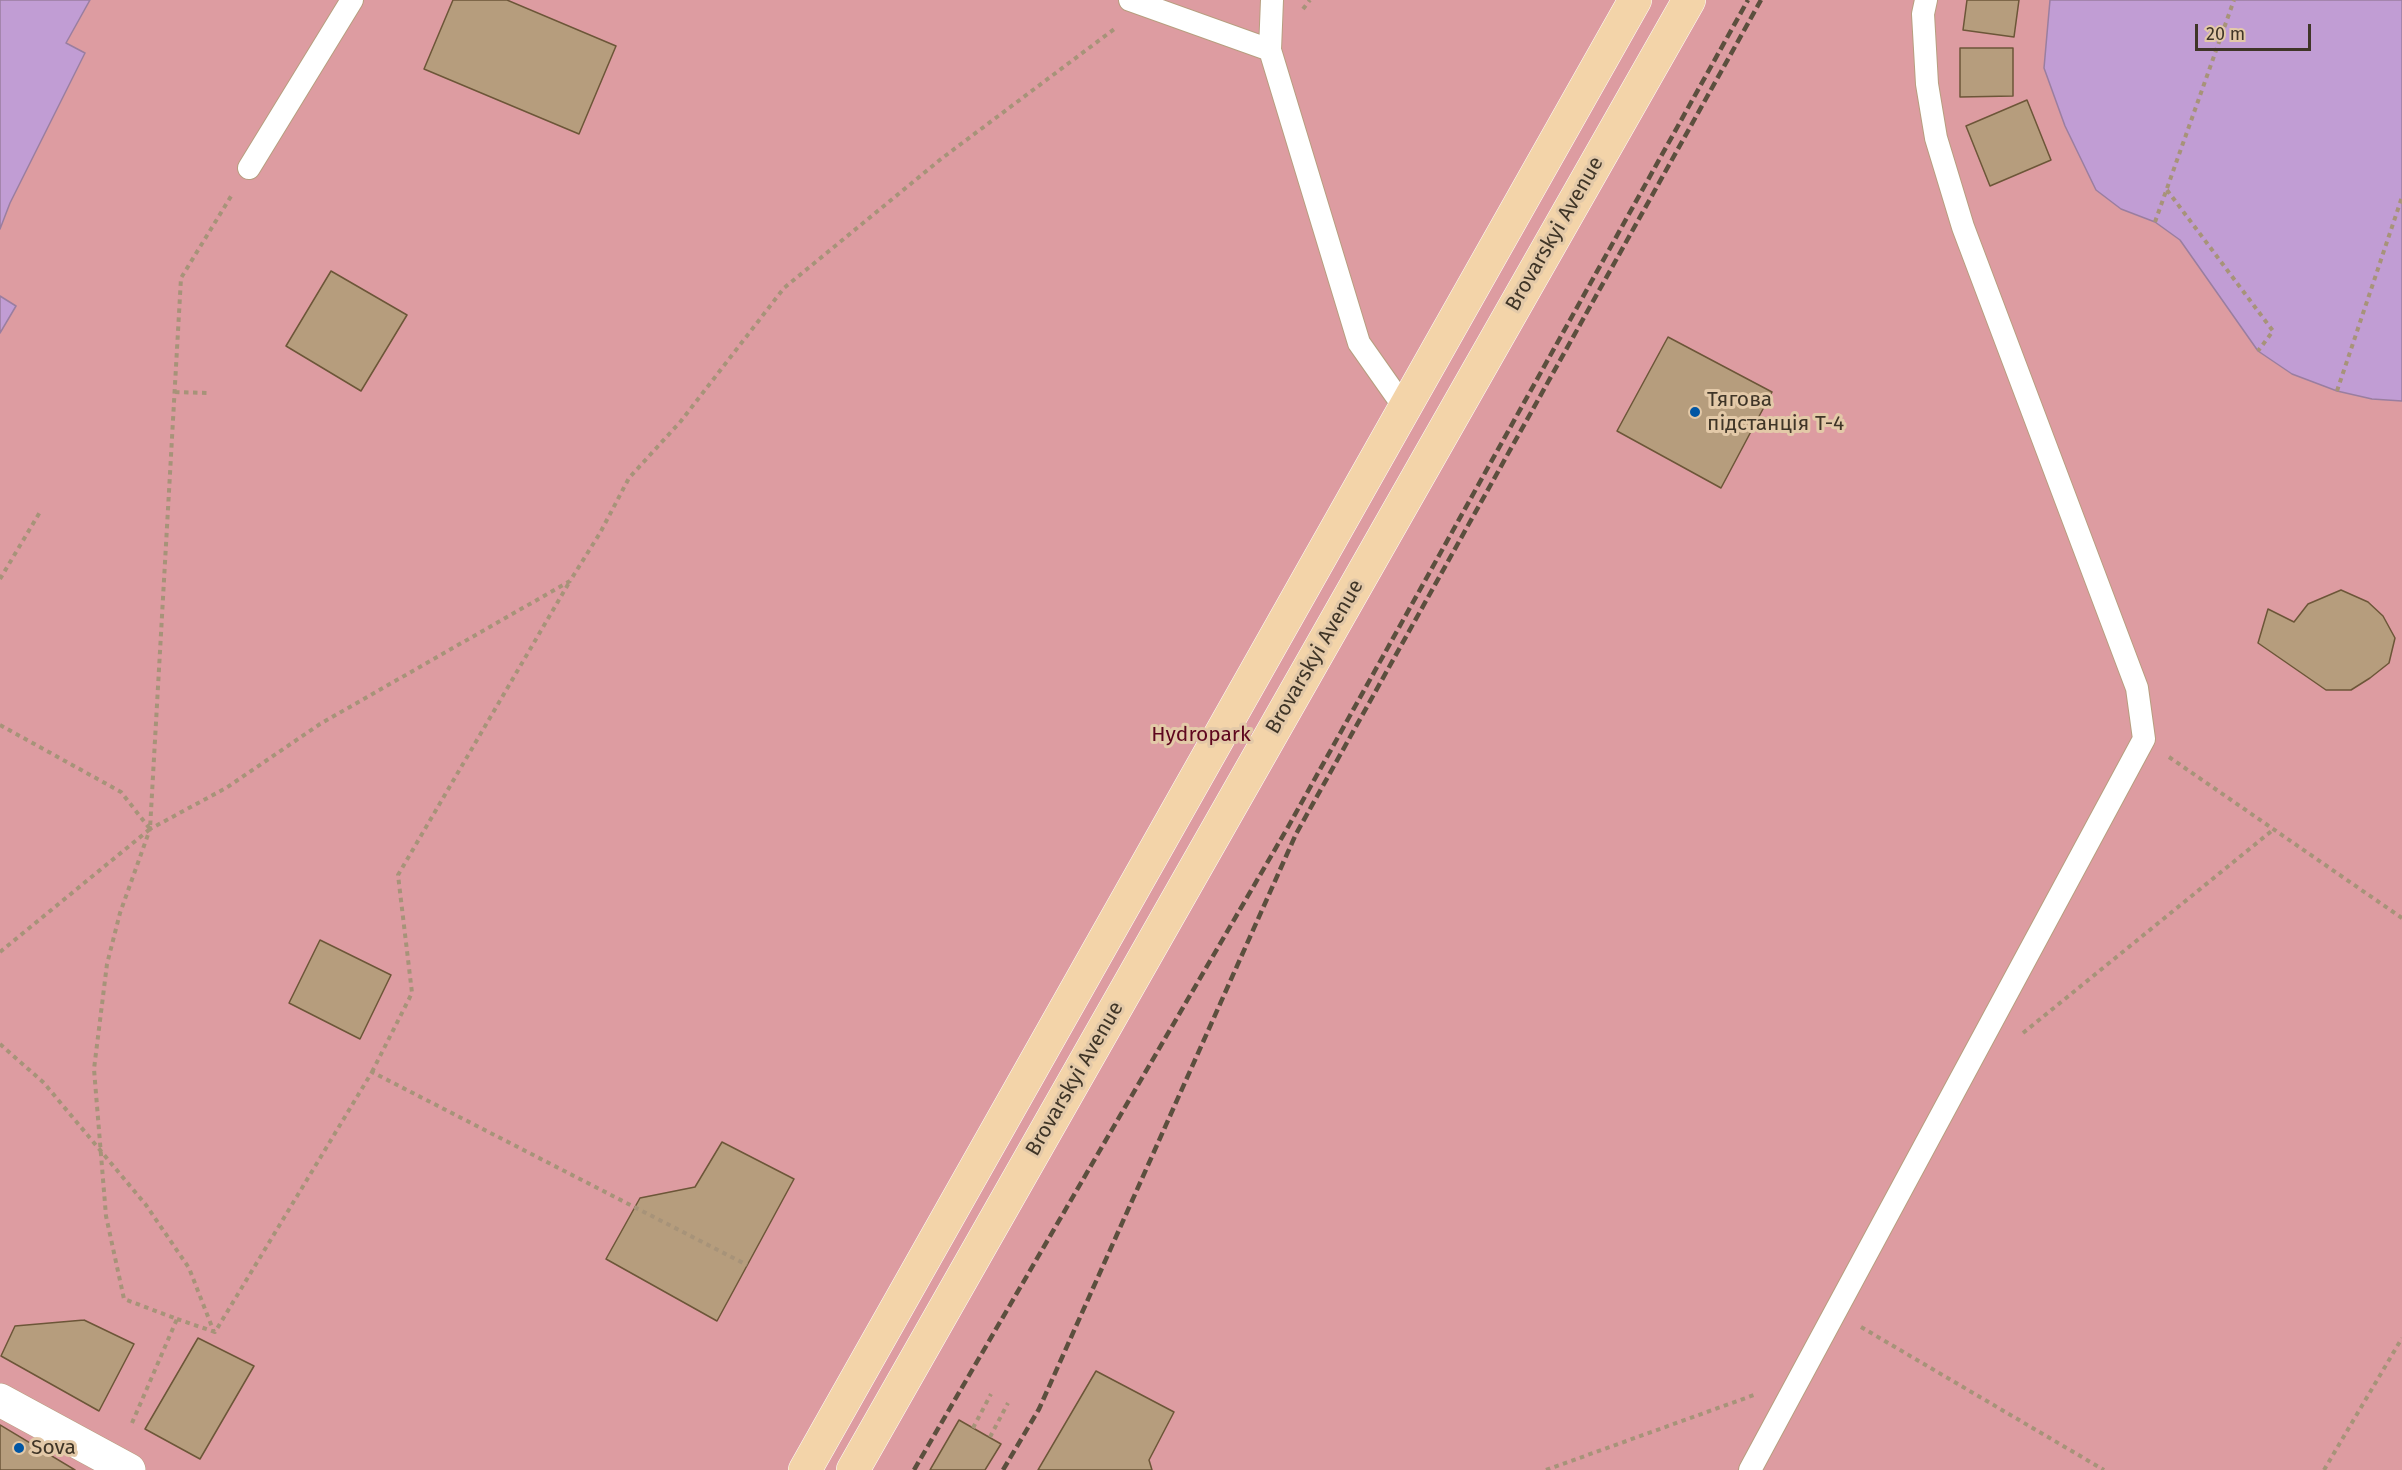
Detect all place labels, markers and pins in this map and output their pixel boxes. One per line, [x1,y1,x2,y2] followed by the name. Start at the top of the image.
[1707,387,1844,437] place label: Тягова підстанція Т-4
[1688,405,1702,419] marker: Тягова підстанція Т-4
[31,1435,76,1461] place label: Sova
[12,1441,26,1455] marker: Sova

